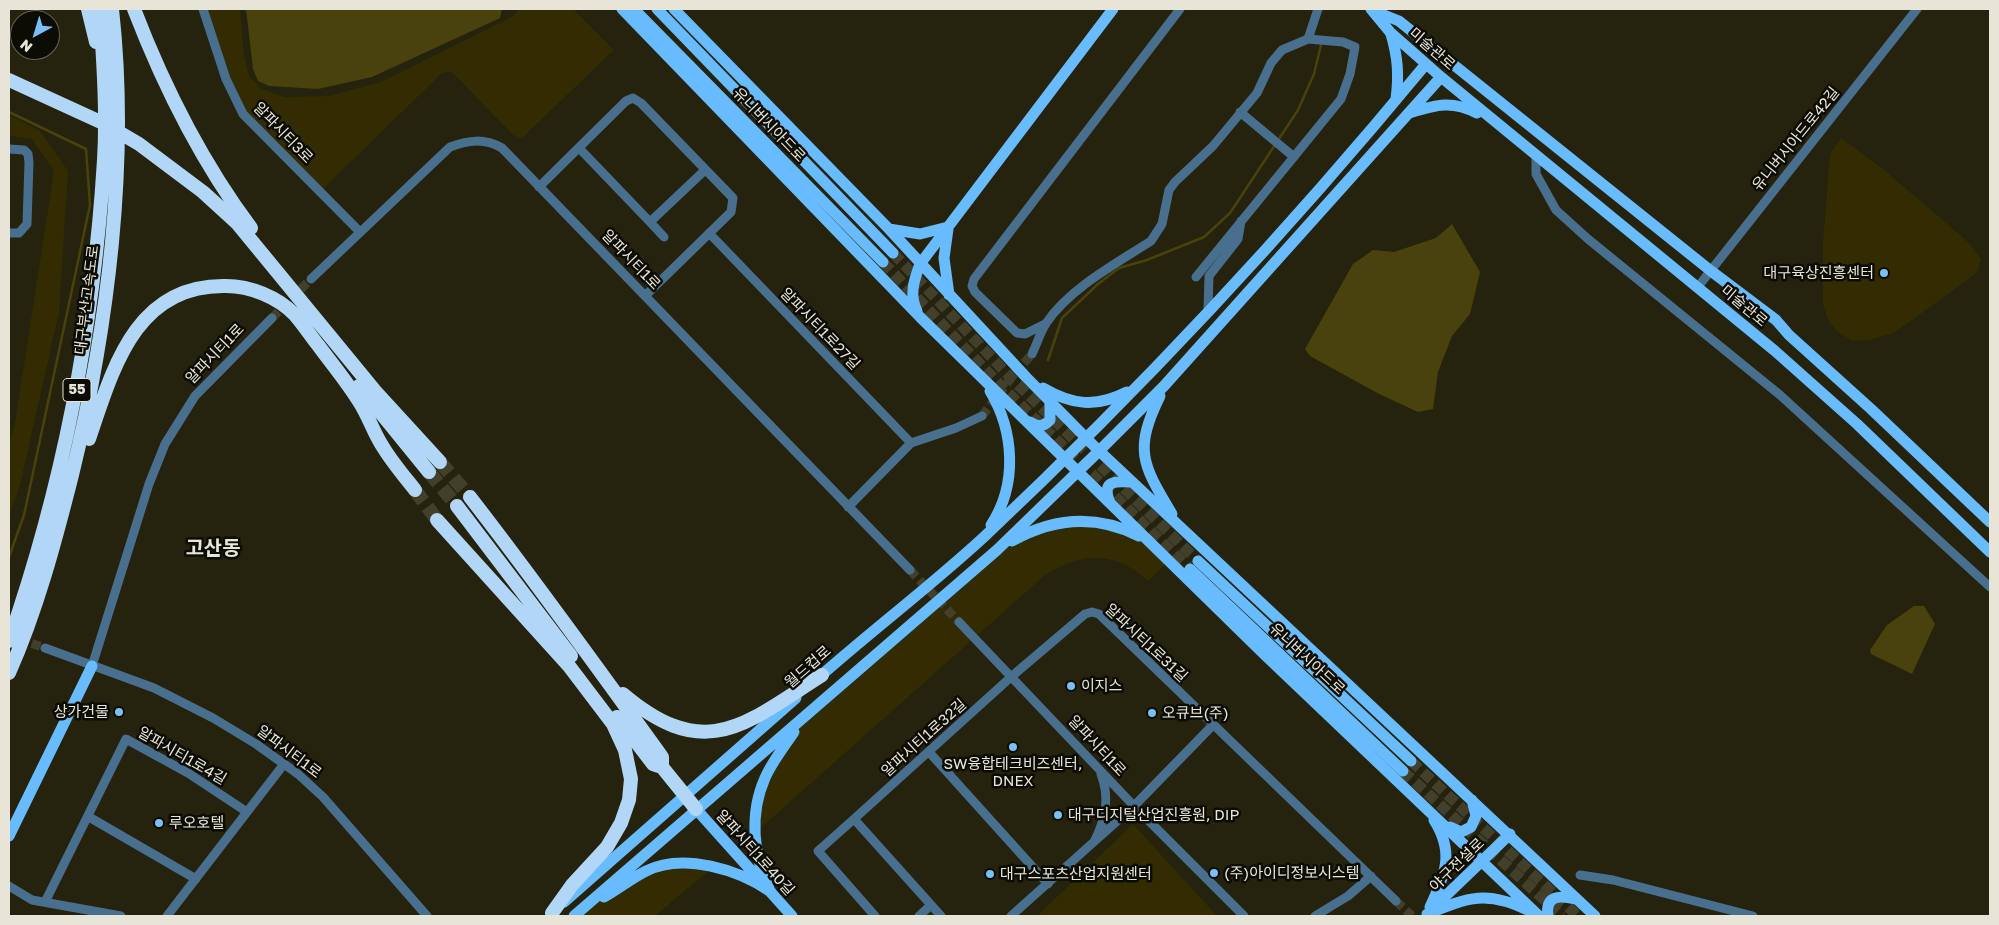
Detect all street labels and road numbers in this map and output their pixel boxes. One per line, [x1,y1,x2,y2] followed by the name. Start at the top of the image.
[1405,24,1459,74] street label: 미술관로
[729,84,809,166] street label: 유니버시아드로
[1749,84,1843,194] street label: 유니버시아드로42길
[250,99,316,167] street label: 알파시티3로
[598,226,664,294] street label: 알파시티1로
[71,244,103,356] street label: 대구부산고속도로
[1717,281,1771,331] street label: 미술관로
[776,284,864,374] street label: 알파시티1로27길
[182,320,248,388] street label: 알파시티1로
[63,378,91,402] road number: 55
[1101,600,1191,686] street label: 알파시티1로31길
[1266,619,1348,699] street label: 유니버시아드로
[781,642,835,692] street label: 월드컵로
[878,695,970,781] street label: 알파시티1로32길
[1064,712,1130,780] street label: 알파시티1로
[253,722,325,782] street label: 알파시티1로
[135,723,229,789] street label: 알파시티1로4길
[712,807,798,899] street label: 알파시티1로40길
[1426,835,1488,895] street label: 야구전설로

